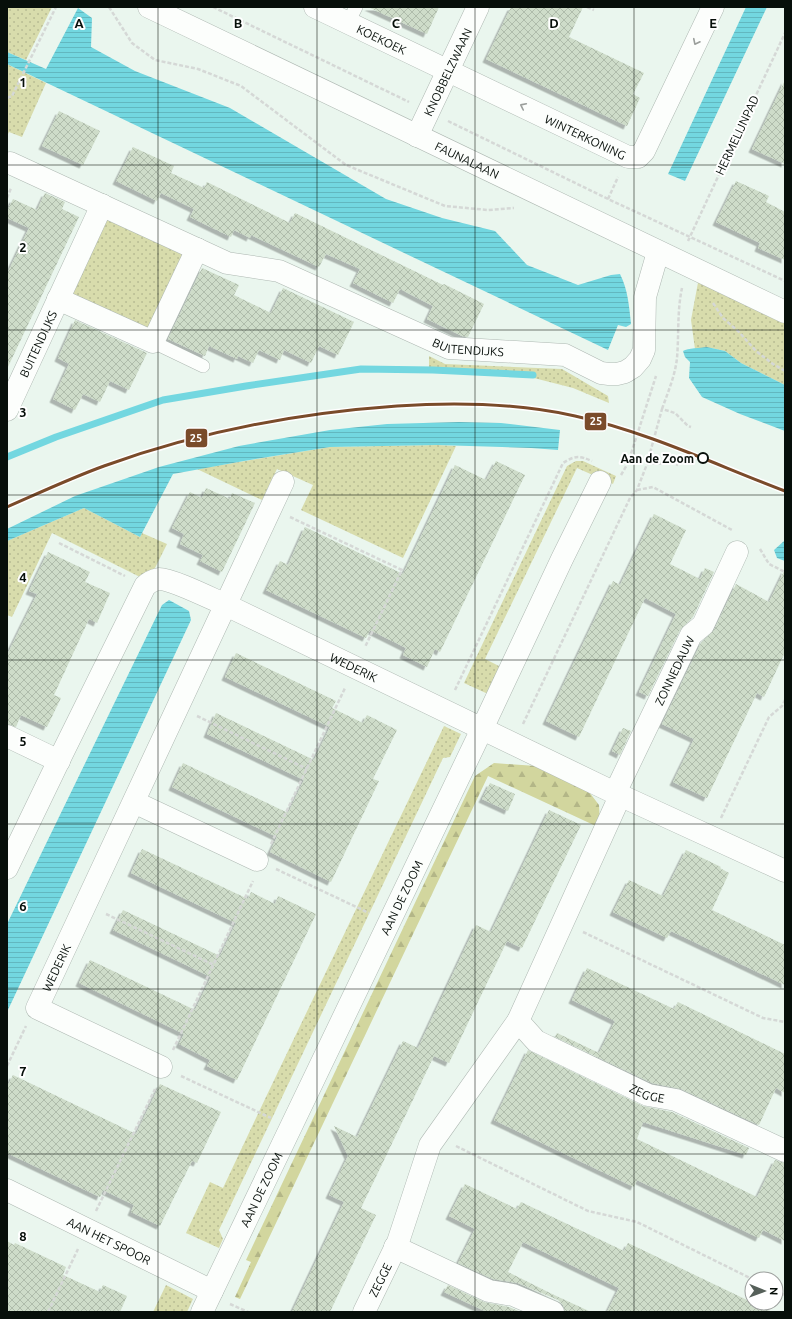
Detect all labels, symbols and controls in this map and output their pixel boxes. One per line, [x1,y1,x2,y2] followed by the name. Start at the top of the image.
[74,16,84,30] text: A
[234,16,243,30] text: B
[392,16,401,30] text: C
[549,16,559,30] text: D
[709,16,717,30] text: E
[355,22,409,57] street label: KOEKOEK
[421,26,474,118] street label: KNOBBELZWAAN
[693,38,701,45] one-way arrow
[19,75,27,89] text: 1
[713,93,761,177] street label: HERMELIJNPAD
[520,103,527,111] one-way arrow
[543,112,628,162] street label: WINTERKONING
[433,139,501,180] street label: FAUNALAAN
[19,240,27,254] text: 2
[17,308,59,379] street label: BUITENDIJKS
[431,335,504,358] street label: BUITENDIJKS
[19,405,27,419] text: 3
[584,412,607,431] line badge: 25
[590,415,602,427] text: 25
[185,428,208,448] line badge: 25
[190,432,202,444] text: 25
[620,452,694,465] place label: Aan de Zoom
[697,452,709,464] marker: Aan de Zoom
[19,570,27,584] text: 4
[652,634,696,707] street label: ZONNEDAUW
[328,650,380,684] street label: WEDERIK
[19,734,27,748] text: 5
[378,858,425,937] street label: AAN DE ZOOM
[19,899,27,913] text: 6
[39,941,73,993] street label: WEDERIK
[19,1064,27,1078] text: 7
[628,1081,666,1104] street label: ZEGGE
[237,1150,284,1229] street label: AAN DE ZOOM
[65,1214,154,1267] street label: AAN HET SPOOR
[19,1229,27,1243] text: 8
[366,1260,394,1299] street label: ZEGGE
[744,1271,784,1311] north arrow
[768,1287,780,1295] text: N

